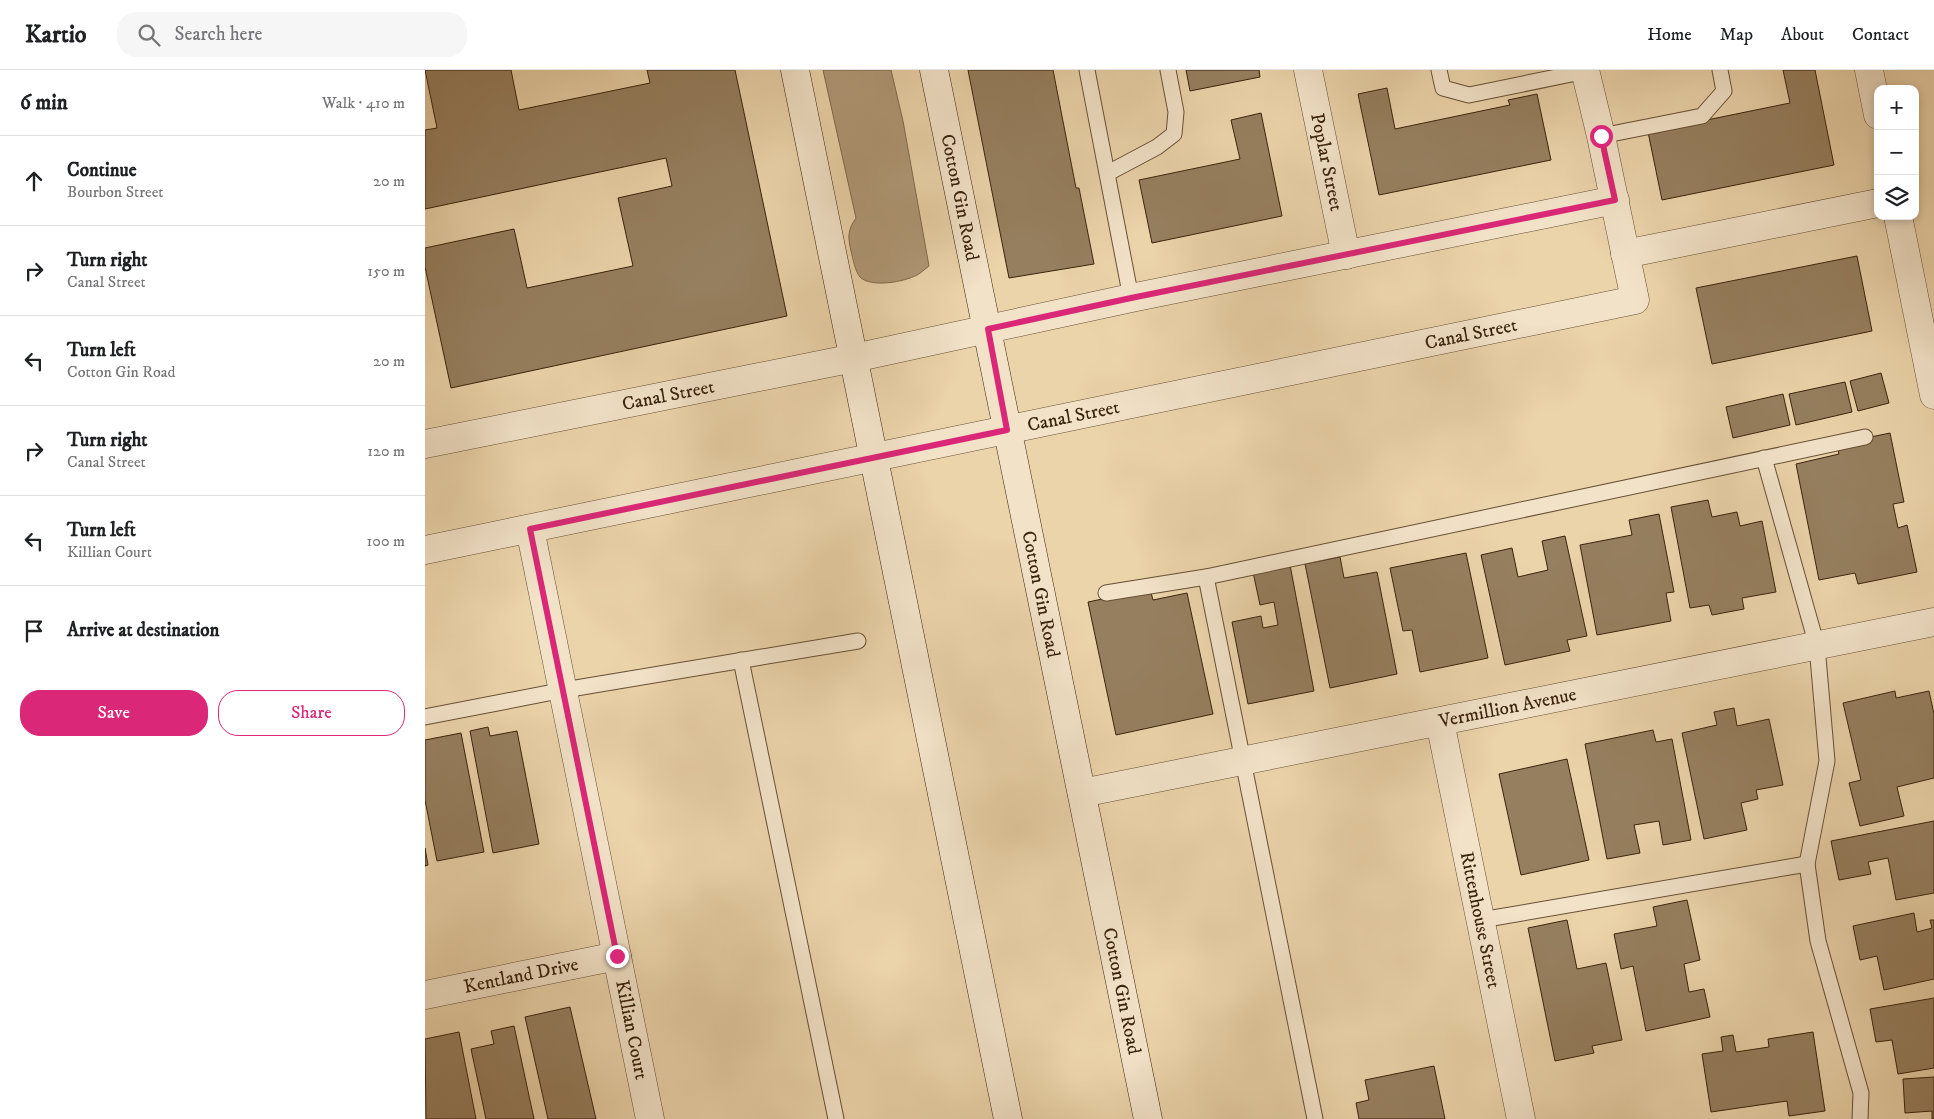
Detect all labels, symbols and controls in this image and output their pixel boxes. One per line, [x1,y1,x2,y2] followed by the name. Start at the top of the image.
[117,12,467,57] search box
[25,20,87,50] text: Kartio
[135,21,163,49] icon: search
[175,23,262,46] text: Search here
[1647,24,1692,46] text: Home
[1720,24,1753,46] text: Map
[1781,24,1824,46] text: About
[1852,24,1909,46] text: Contact
[1874,85,1919,220] map controls
[1874,85,1919,130] button: +
[20,90,68,116] text: 6 min
[322,93,405,113] text: Walk · 410 m
[1306,111,1348,213] street label: Poplar Street
[1590,125,1613,148] route start
[1874,130,1919,175] button: −
[936,132,984,263] street label: Cotton Gin Road
[67,159,137,182] text: Continue
[20,167,48,195] icon: ahead
[373,171,405,191] text: 20 m
[1874,175,1919,220] button: layers
[67,182,164,202] text: Bourbon Street
[67,249,147,272] text: Turn right
[20,257,48,285] icon: right
[367,261,405,281] text: 150 m
[67,272,146,292] text: Canal Street
[1423,313,1519,355] street label: Canal Street
[67,339,136,362] text: Turn left
[20,347,48,375] icon: left
[373,351,405,371] text: 20 m
[67,362,175,382] text: Cotton Gin Road
[620,375,716,416] street label: Canal Street
[1025,395,1121,437] street label: Canal Street
[67,429,147,452] text: Turn right
[20,437,48,465] icon: right
[367,441,405,461] text: 120 m
[67,452,146,472] text: Canal Street
[67,519,136,542] text: Turn left
[20,527,48,555] icon: left
[1017,529,1065,660] street label: Cotton Gin Road
[367,531,405,551] text: 100 m
[67,542,152,562] text: Killian Court
[20,617,48,645] icon: arrive
[67,619,219,642] text: Arrive at destination
[1436,683,1578,733] street label: Vermillion Avenue
[20,690,208,736] button: Save
[218,690,405,736] button: Share
[1455,849,1506,990] street label: Rittenhouse Street
[1098,926,1146,1057] street label: Cotton Gin Road
[606,945,629,968] route end
[462,953,581,998] street label: Kentland Drive
[611,978,653,1082] street label: Killian Court

